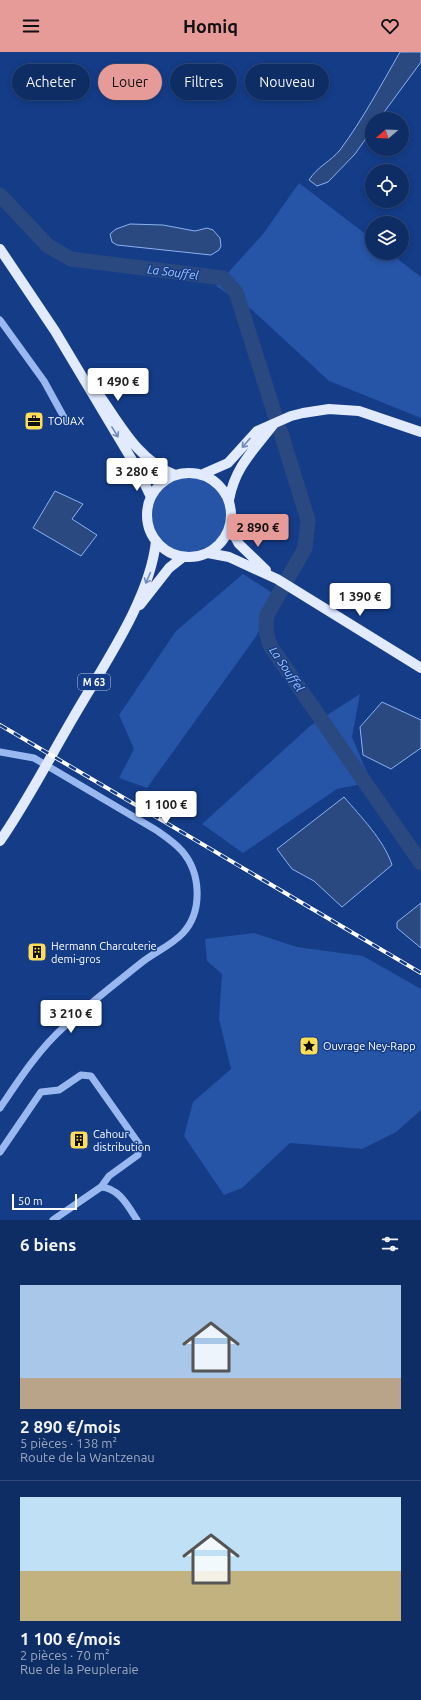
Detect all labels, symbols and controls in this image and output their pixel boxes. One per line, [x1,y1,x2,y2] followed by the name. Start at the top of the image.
[20,15,42,37] icon: menu
[379,15,401,37] icon: heart
[183,16,238,36] text: Homiq
[12,64,90,100] chip: Acheter
[98,64,162,100] chip: Louer
[170,64,237,100] chip: Filtres
[245,64,329,100] chip: Nouveau
[365,112,409,156] north arrow
[365,112,409,260] map controls
[365,164,409,208] button: locate
[365,216,409,260] button: layers
[146,262,200,283] water label: La Souffel
[81,368,155,402] pin: 1 490 €
[97,374,139,388] text: 1 490 €
[23,410,45,432] office icon: TOUAX
[48,415,84,427] place label: TOUAX
[111,426,119,437] one-way arrow
[242,437,251,447] one-way arrow
[100,458,174,492] pin: 3 280 €
[116,464,158,478] text: 3 280 €
[221,514,295,548] pin: 2 890 €
[237,520,279,534] text: 2 890 €
[144,572,151,584] one-way arrow
[323,583,397,617] pin: 1 390 €
[339,589,381,603] text: 1 390 €
[266,644,307,695] water label: La Souffel
[78,674,110,690] road number: M 63
[129,791,203,825] pin: 1 100 €
[145,797,187,811] text: 1 100 €
[51,940,157,965] place label: Hermann Charcuterie demi-gros
[26,941,48,963] building icon: Hermann Charcuterie demi-gros
[34,1000,108,1034] pin: 3 210 €
[50,1006,92,1020] text: 3 210 €
[298,1035,320,1057] place icon: Ouvrage Ney-Rapp
[323,1040,416,1052] place label: Ouvrage Ney-Rapp
[93,1128,150,1153] place label: Cahour distribution
[68,1129,90,1151] building icon: Cahour distribution
[12,1192,77,1211] scale bar
[18,1195,42,1207] text: 50 m
[379,1233,401,1255] icon: filters
[20,1235,76,1254] text: 6 biens
[175,1311,247,1383] icon: home
[20,1417,121,1436] text: 2 890 €/mois
[20,1436,117,1450] text: 5 pièces · 138 m²
[20,1450,155,1464] text: Route de la Wantzenau
[175,1523,247,1595] icon: home
[20,1629,121,1648] text: 1 100 €/mois
[20,1648,110,1662] text: 2 pièces · 70 m²
[20,1662,139,1676] text: Rue de la Peupleraie

